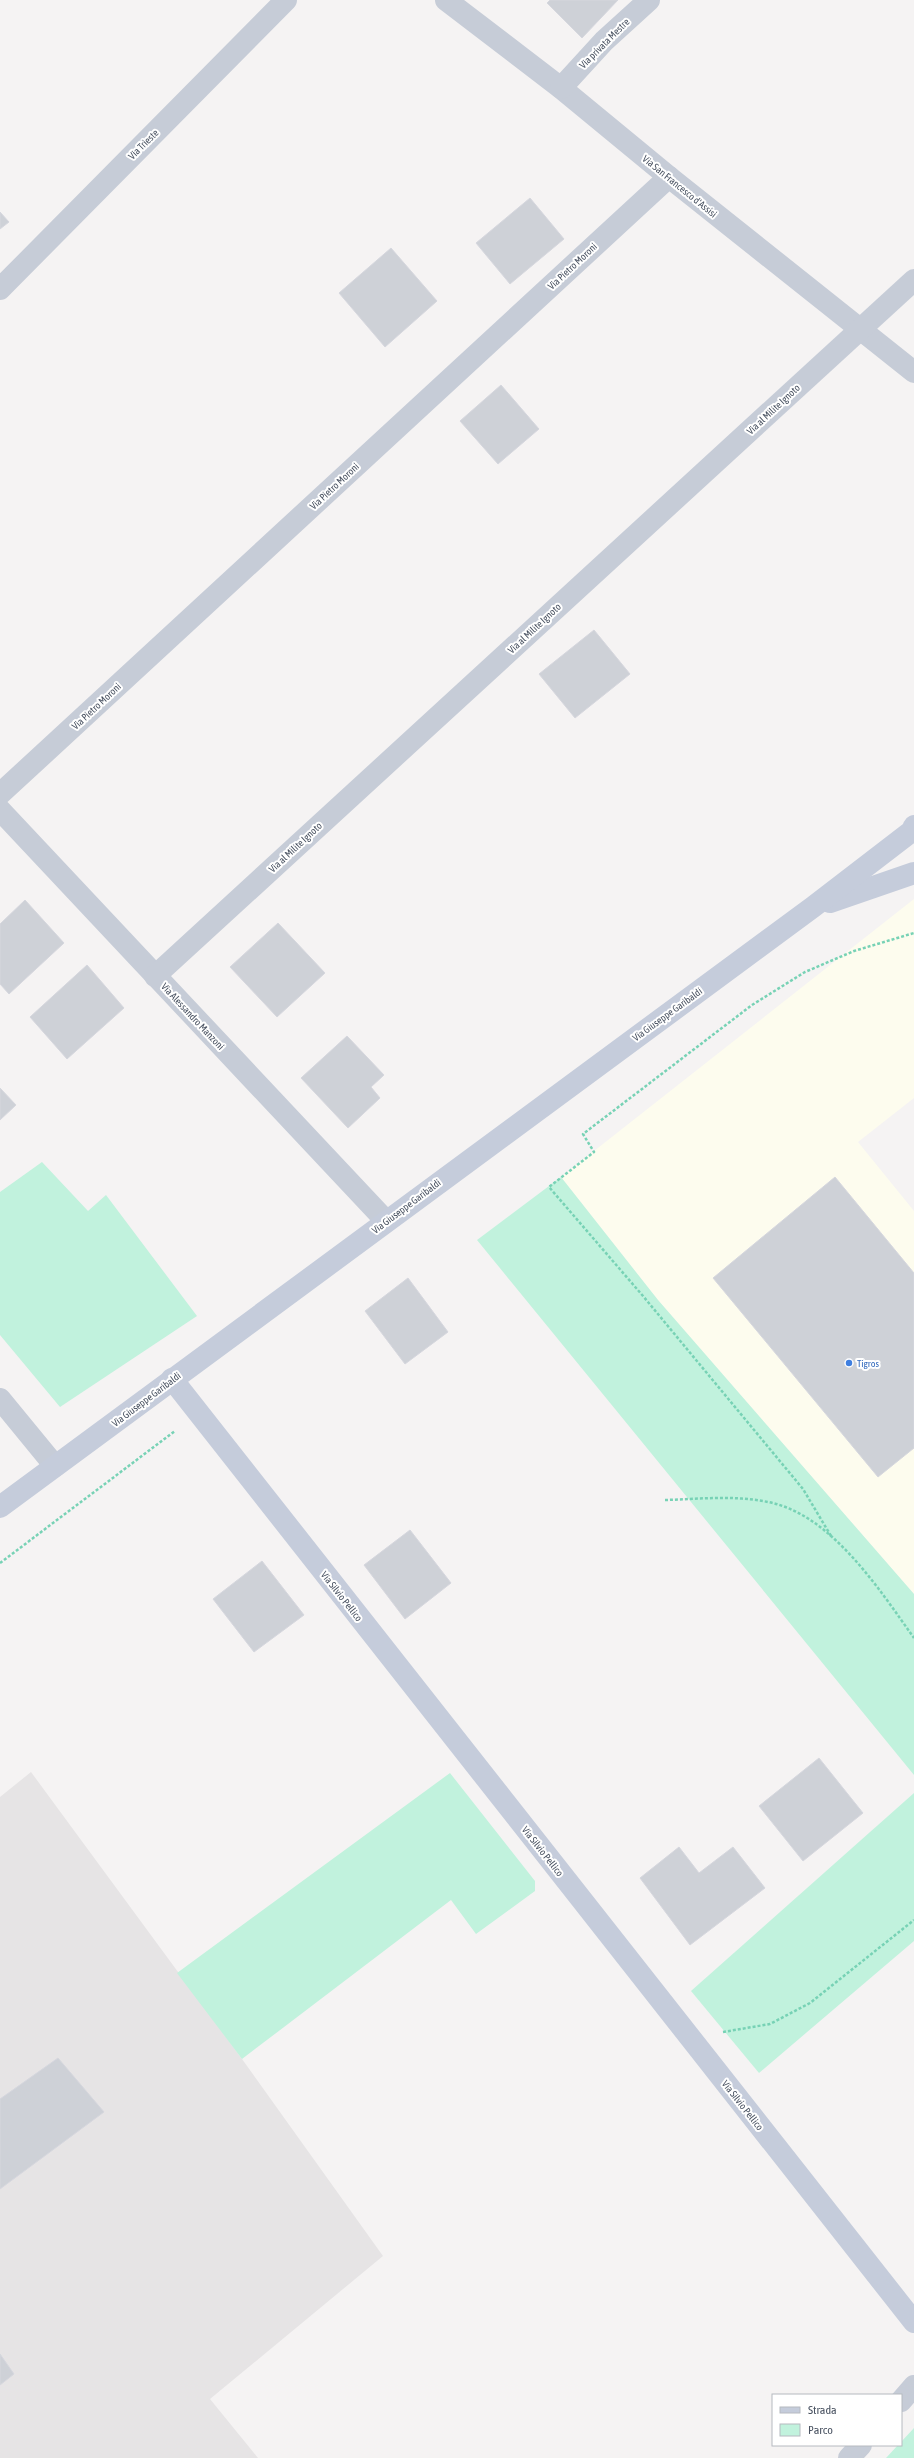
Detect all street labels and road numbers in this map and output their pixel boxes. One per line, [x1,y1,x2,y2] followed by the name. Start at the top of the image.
[577,16,632,71] street label: Via privata Mestre
[126,127,161,162] street label: Via Trieste
[640,153,719,220] street label: Via San Francesco d'Assisi
[546,241,599,292] street label: Via Pietro Moroni
[745,382,802,437] street label: Via al Milite Ignoto
[308,461,361,512] street label: Via Pietro Moroni
[506,601,563,656] street label: Via al Milite Ignoto
[70,681,123,732] street label: Via Pietro Moroni
[267,820,324,875] street label: Via al Milite Ignoto
[159,981,226,1052] street label: Via Alessandro Manzoni
[630,985,704,1043] street label: Via Giuseppe Garibaldi
[370,1177,443,1236] street label: Via Giuseppe Garibaldi
[110,1370,183,1429] street label: Via Giuseppe Garibaldi
[319,1569,365,1624] street label: Via Silvio Pellico
[520,1824,566,1879] street label: Via Silvio Pellico
[720,2078,766,2133] street label: Via Silvio Pellico

